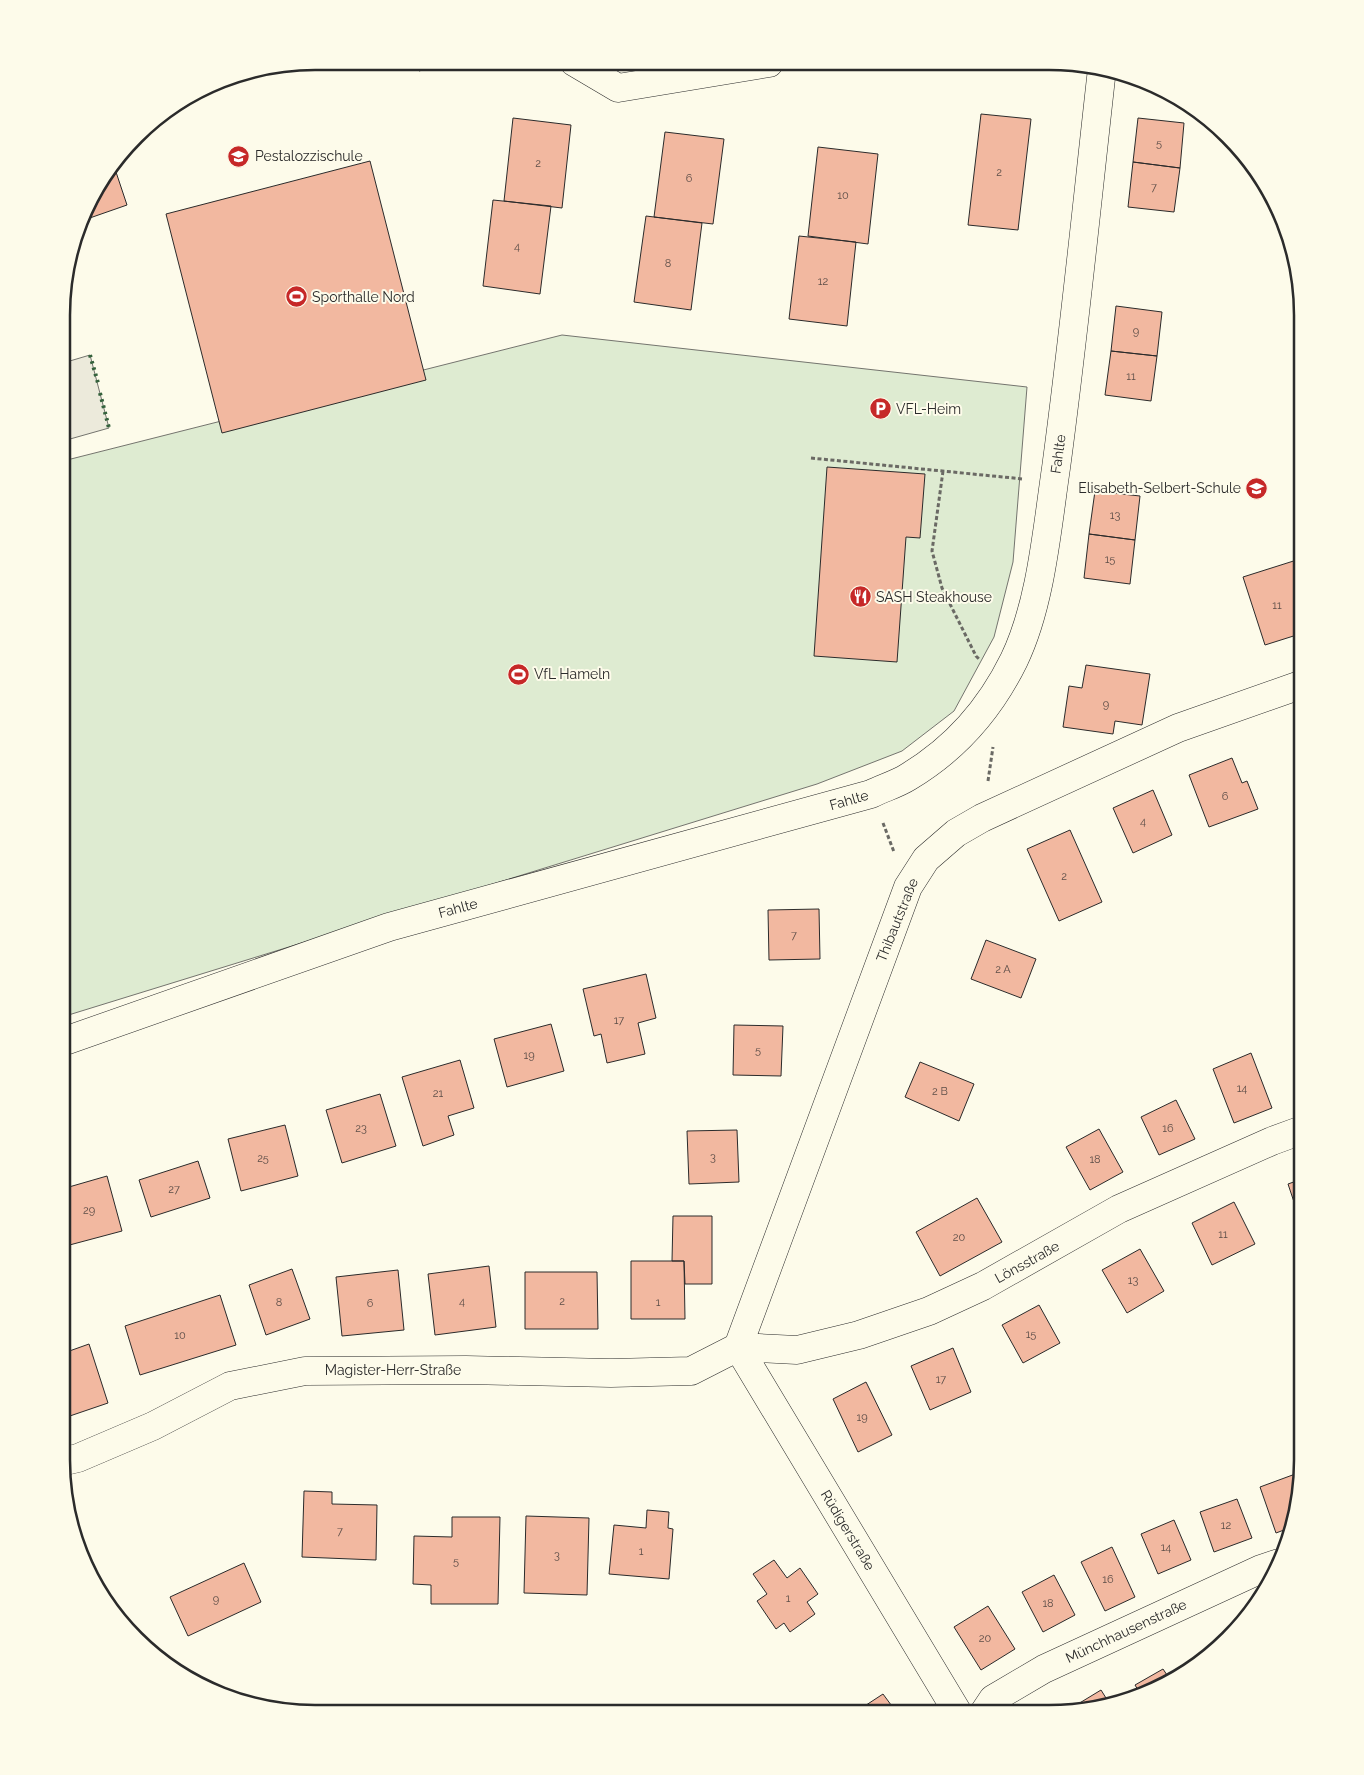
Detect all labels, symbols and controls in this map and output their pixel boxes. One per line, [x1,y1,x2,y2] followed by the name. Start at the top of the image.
[1156,137,1162,150] house number: 5
[227,144,251,168] school or university icon: Pestalozzischule
[255,148,363,164] place label: Pestalozzischule
[535,157,541,170] house number: 2
[996,166,1002,179] house number: 2
[686,172,693,185] house number: 6
[1151,181,1157,194] house number: 7
[837,189,849,202] house number: 10
[514,240,520,253] house number: 4
[665,257,671,270] house number: 8
[818,275,828,288] house number: 12
[284,285,308,309] sports icon: Sporthalle Nord
[312,289,415,305] place label: Sporthalle Nord
[1133,325,1139,338] house number: 9
[1126,370,1136,383] house number: 11
[868,397,892,421] parking icon: VFL-Heim
[896,401,961,417] place label: VFL-Heim
[1047,433,1069,475] street label: Fahlte
[1245,476,1269,500] school or university icon: Elisabeth-Selbert-Schule
[1078,480,1241,496] place label: Elisabeth-Selbert-Schule
[1110,509,1120,522] house number: 13
[1105,553,1115,566] house number: 15
[848,585,872,609] restaurant icon: SASH Steakhouse
[876,589,992,605] place label: SASH Steakhouse
[1272,599,1282,612] house number: 11
[506,662,530,686] sports icon: VfL Hameln
[534,666,610,682] place label: VfL Hameln
[1103,698,1109,711] house number: 9
[828,787,870,813] street label: Fahlte
[1222,790,1229,803] house number: 6
[1140,815,1146,828] house number: 4
[1061,870,1067,883] house number: 2
[873,876,921,964] street label: Thibautstraße
[437,895,479,921] street label: Fahlte
[791,929,797,942] house number: 7
[995,963,1011,976] house number: 2 A
[614,1014,624,1027] house number: 17
[755,1044,761,1057] house number: 5
[523,1049,535,1062] house number: 19
[1237,1082,1247,1095] house number: 14
[932,1085,948,1098] house number: 2 B
[433,1087,444,1100] house number: 21
[355,1122,367,1135] house number: 23
[1162,1122,1174,1135] house number: 16
[710,1151,716,1164] house number: 3
[257,1152,269,1165] house number: 25
[1089,1153,1101,1166] house number: 18
[168,1183,180,1196] house number: 27
[83,1204,95,1217] house number: 29
[1218,1228,1228,1241] house number: 11
[953,1231,965,1244] house number: 20
[992,1238,1062,1286] street label: Lönsstraße
[1128,1274,1138,1287] house number: 13
[459,1295,465,1308] house number: 4
[559,1295,565,1308] house number: 2
[276,1296,282,1309] house number: 8
[656,1296,661,1309] house number: 1
[367,1297,374,1310] house number: 6
[1026,1328,1036,1341] house number: 15
[174,1329,186,1342] house number: 10
[325,1362,461,1378] street label: Magister-Herr-Straße
[936,1373,946,1386] house number: 17
[856,1411,868,1424] house number: 19
[818,1487,878,1573] street label: Rüdigerstraße
[1221,1519,1231,1532] house number: 12
[337,1525,343,1538] house number: 7
[1161,1541,1171,1554] house number: 14
[639,1545,644,1558] house number: 1
[554,1549,560,1562] house number: 3
[453,1555,459,1568] house number: 5
[1102,1573,1114,1586] house number: 16
[786,1592,791,1605] house number: 1
[213,1593,219,1606] house number: 9
[1063,1596,1189,1666] street label: Münchhausenstraße
[1042,1597,1054,1610] house number: 18
[979,1632,991,1645] house number: 20

